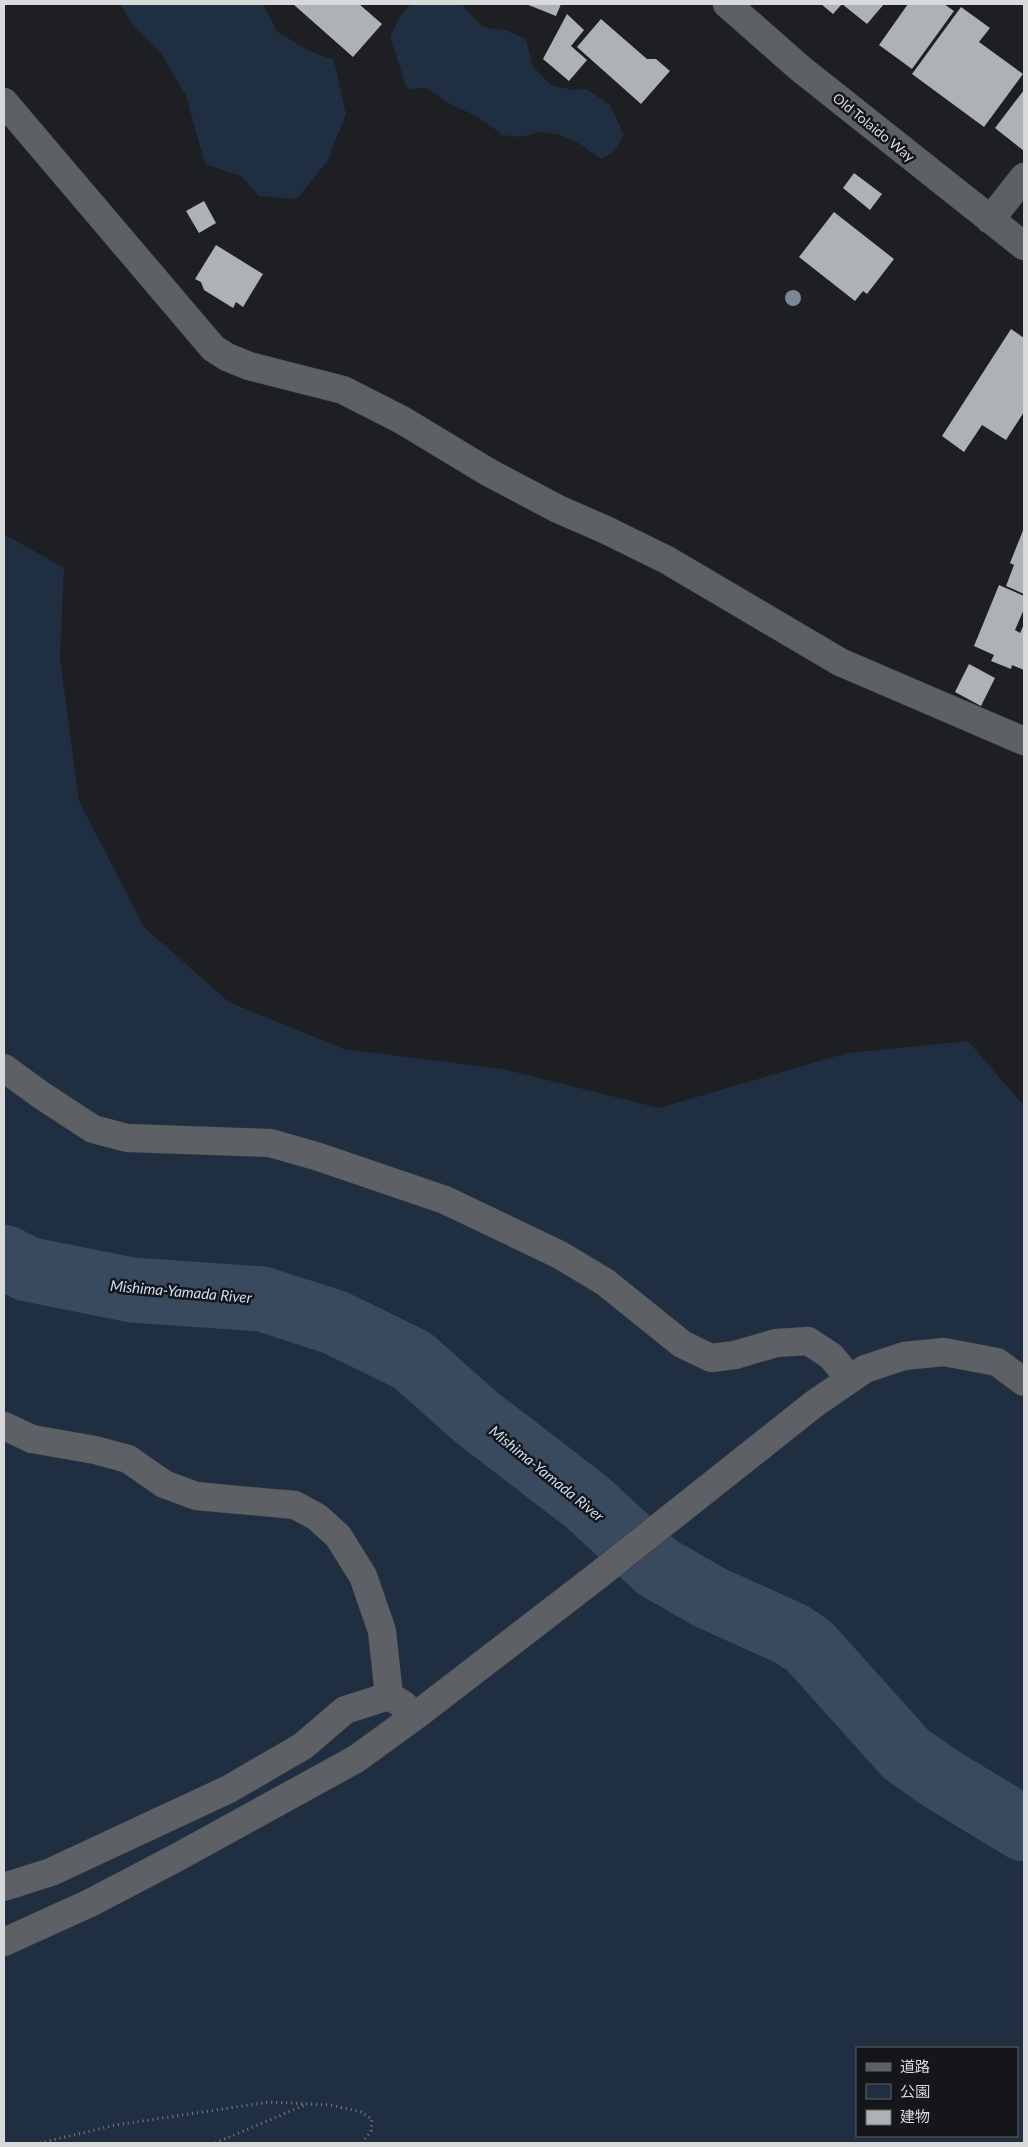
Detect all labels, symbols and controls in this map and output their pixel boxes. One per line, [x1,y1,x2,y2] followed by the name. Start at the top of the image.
[830,89,919,166] street label: Old Tolaido Way
[109,1276,253,1306] water label: Mishima-Yamada River
[486,1421,609,1525] water label: Mishima-Yamada River
[856,2047,1018,2137] legend
[900,2057,930,2075] text: 道路
[900,2082,930,2100] text: 公園
[900,2107,930,2125] text: 建物

